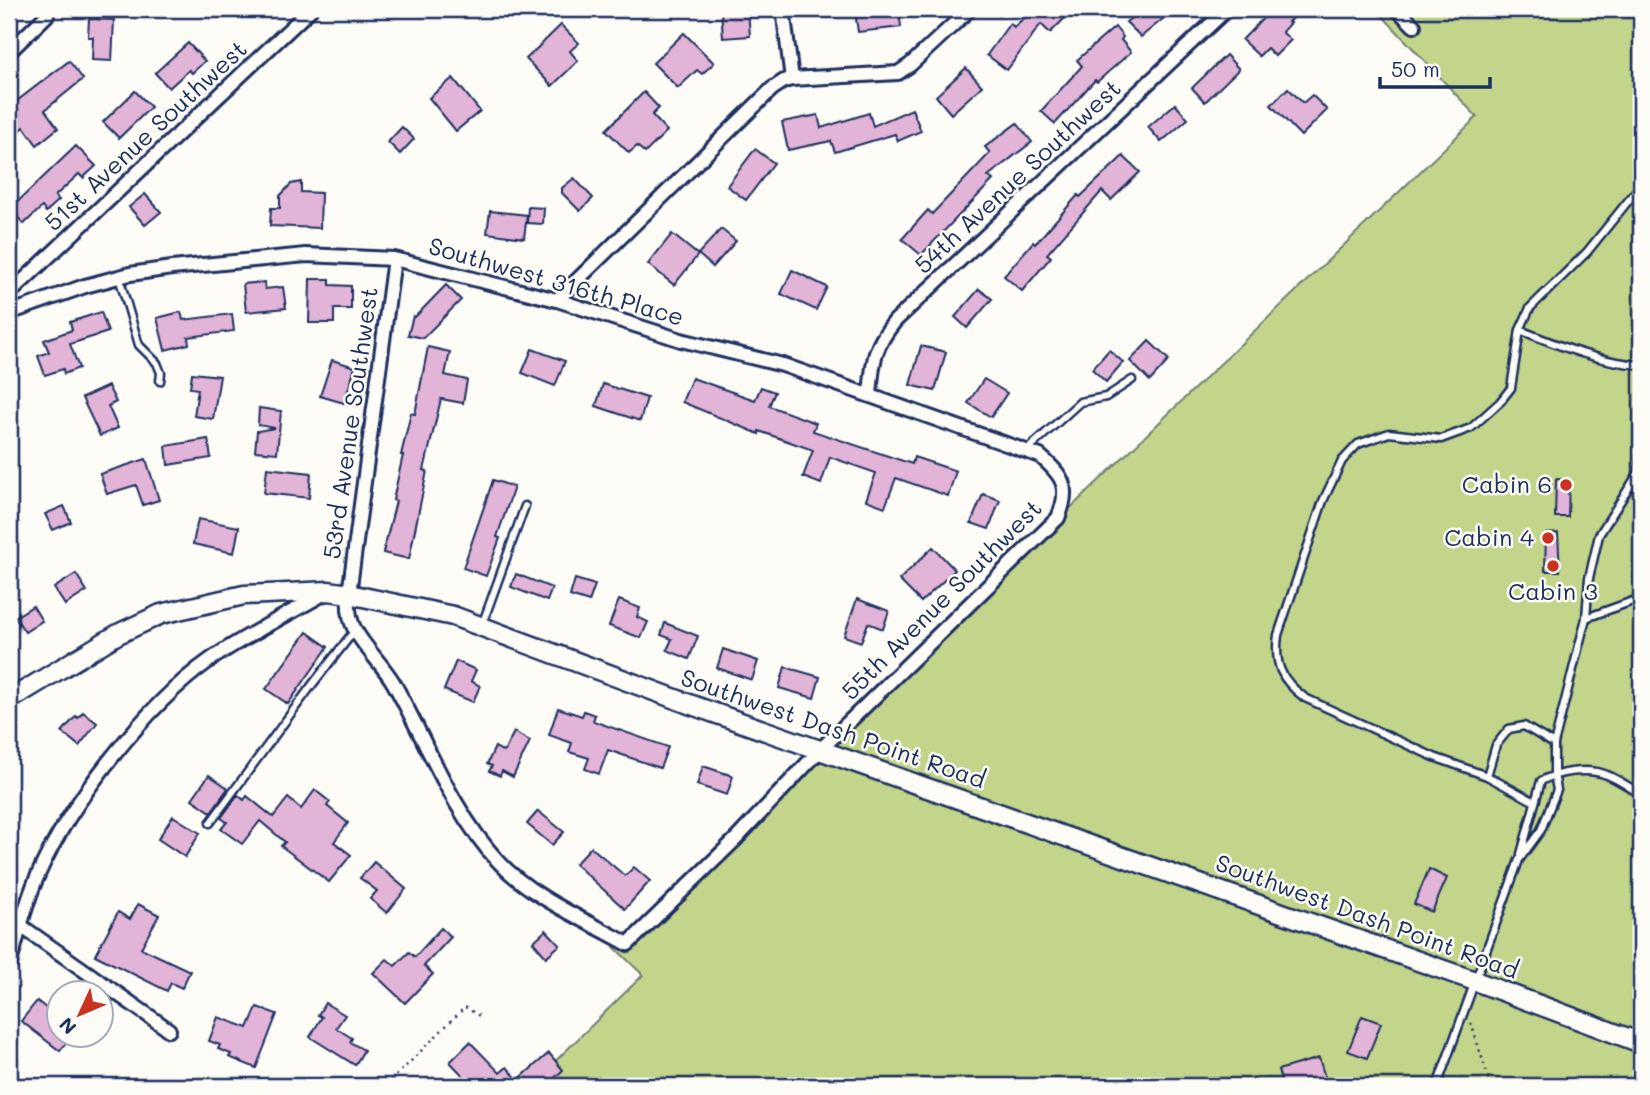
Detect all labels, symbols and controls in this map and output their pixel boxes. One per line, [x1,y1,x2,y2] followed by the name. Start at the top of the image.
[37,33,253,237] street label: 51st Avenue Southwest
[1380,46,1491,90] scale bar
[1391,55,1440,82] text: 50 m
[907,72,1127,280] street label: 54th Avenue Southwest
[425,229,688,332] street label: Southwest 316th Place
[315,285,384,561] street label: 53rd Avenue Southwest
[1462,468,1552,499] place label: Cabin 6
[1558,477,1574,493] marker: Cabin 6
[834,492,1048,706] street label: 55th Avenue Southwest
[1444,521,1534,552] place label: Cabin 4
[1540,530,1556,546] marker: Cabin 4
[1545,558,1561,574] marker: Cabin 3
[1508,575,1598,606] place label: Cabin 3
[677,661,990,794] street label: Southwest Dash Point Road
[1212,846,1523,985] street label: Southwest Dash Point Road
[46,979,116,1050] north arrow
[53,1012,81,1040] text: N

